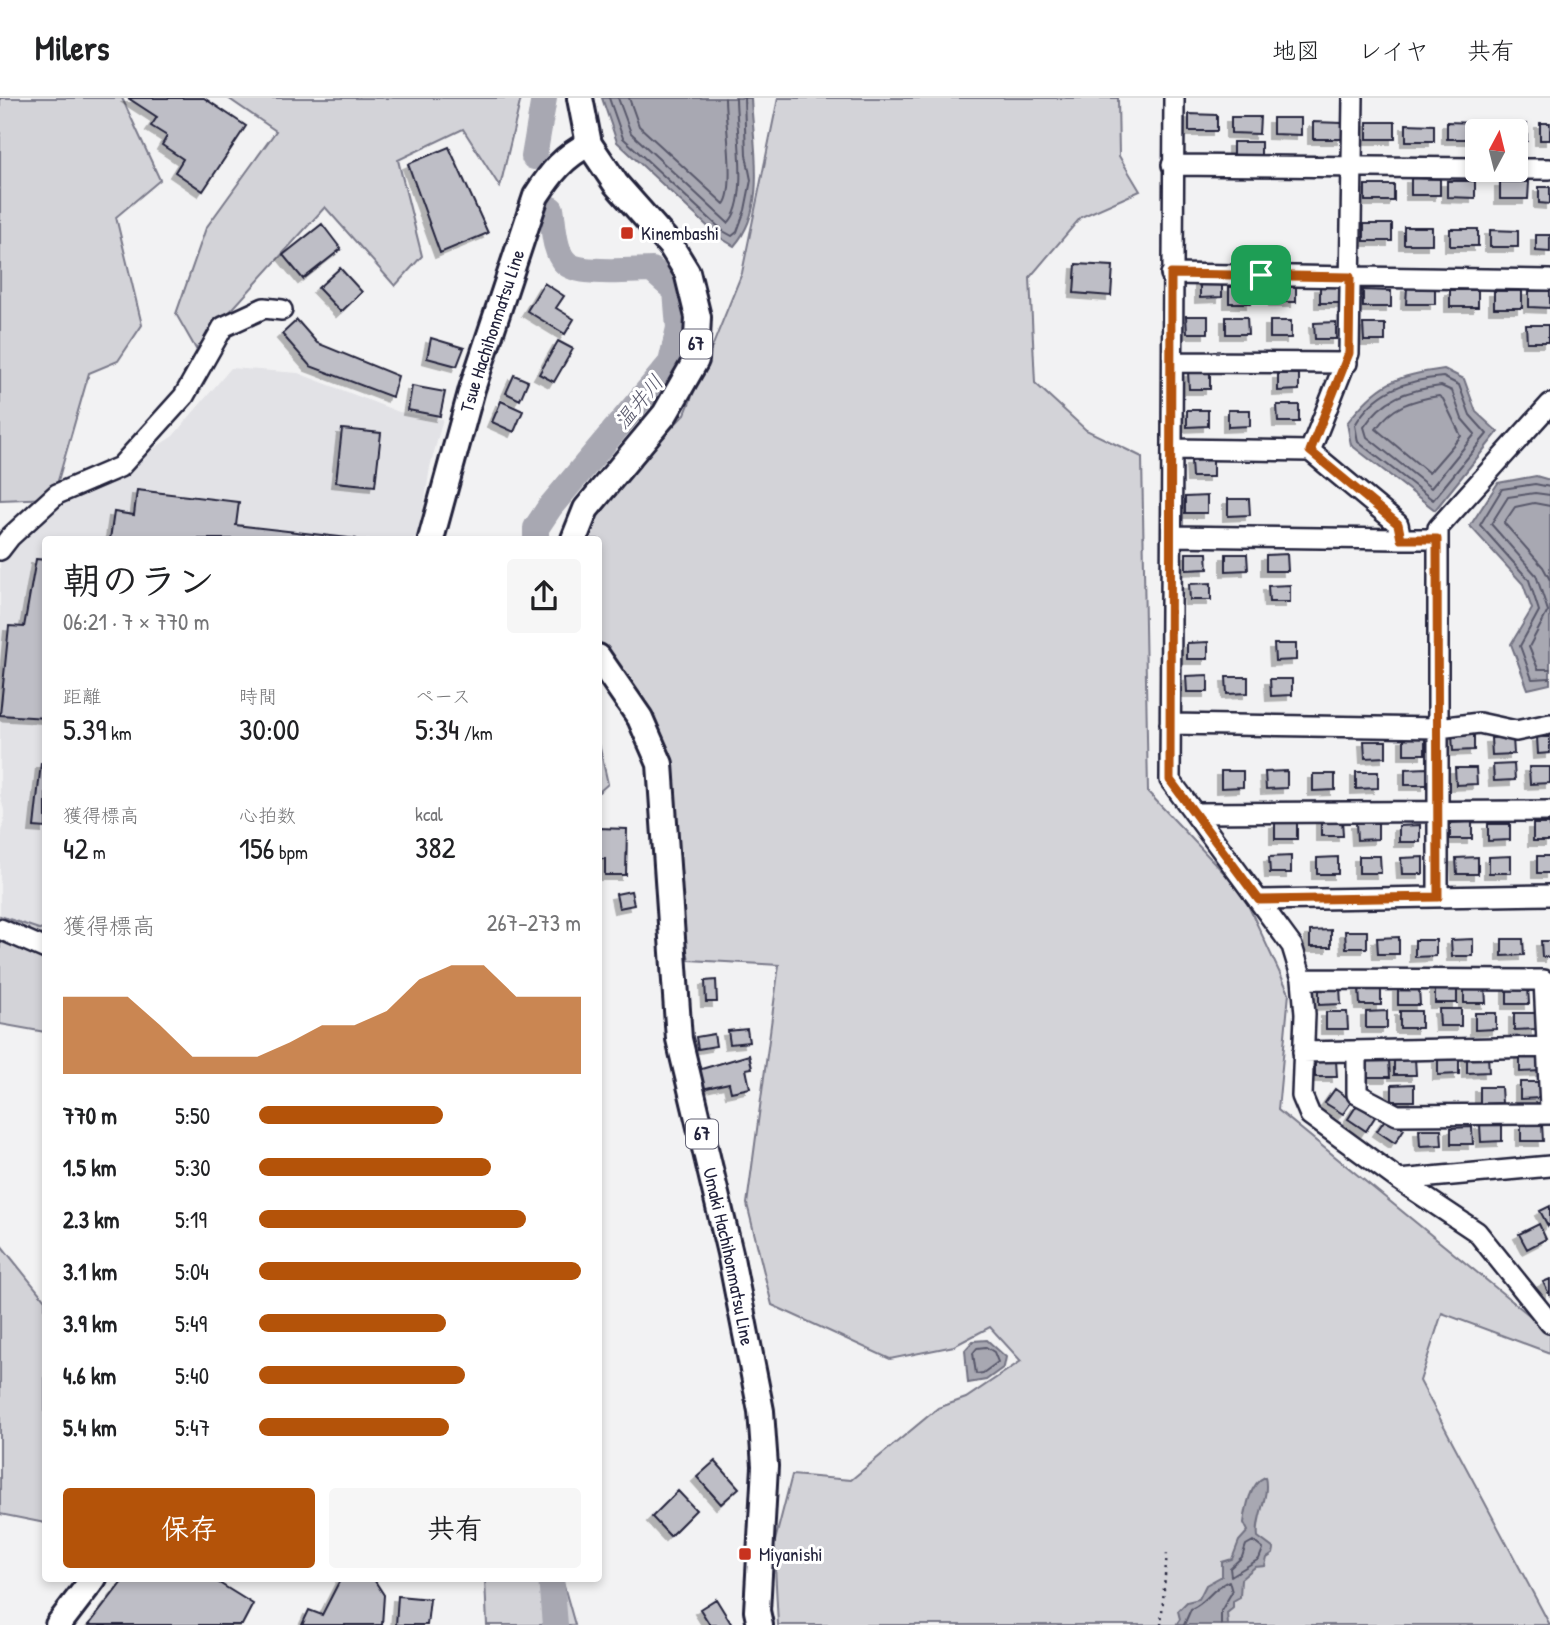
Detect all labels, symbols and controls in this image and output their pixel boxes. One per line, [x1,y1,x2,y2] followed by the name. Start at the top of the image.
[35,26,109,70] text: Milers
[1272,34,1320,66] text: 地図
[1358,34,1429,66] text: レイヤ
[1467,34,1515,66] text: 共有
[1465,119,1528,182] north arrow
[1465,119,1528,182] map controls
[641,220,719,246] place label: Kinembashi
[619,225,635,241] marker: Kinembashi
[1231,245,1291,305] pin
[453,246,531,415] street label: Tsue Hachihonmatsu Line
[1242,256,1280,294] icon: arrive
[680,330,712,358] road number: 67
[607,368,670,435] water label: 温井川
[63,554,215,606] text: 朝のラン
[507,559,581,633] button: share
[63,606,209,637] text: 06:21 · 7 × 770 m
[63,683,101,709] text: 距離
[239,683,277,709] text: 時間
[415,683,471,709] text: ペース
[63,709,107,749] text: 5.39
[239,709,300,749] text: 30:00
[415,709,459,749] text: 5:34
[107,720,132,746] text: km
[459,720,493,746] text: /km
[415,801,443,827] text: kcal
[63,802,139,828] text: 獲得標高
[239,802,296,828] text: 心拍数
[415,827,455,867] text: 382
[63,828,88,868] text: 42
[239,828,275,868] text: 156
[88,839,106,865] text: m
[275,839,308,865] text: bpm
[487,907,581,938] text: 267–273 m
[63,910,155,941] text: 獲得標高
[63,1100,117,1131] text: 770 m
[175,1100,210,1131] text: 5:50
[686,1119,718,1148] road number: 67
[63,1152,116,1183] text: 1.5 km
[175,1152,211,1183] text: 5:30
[697,1165,761,1348] street label: Umaki Hachihonmatsu Line
[63,1204,119,1235] text: 2.3 km
[175,1204,207,1235] text: 5:19
[63,1256,117,1287] text: 3.1 km
[175,1256,209,1287] text: 5:04
[63,1308,117,1339] text: 3.9 km
[175,1308,207,1339] text: 5:49
[63,1360,116,1391] text: 4.6 km
[175,1360,209,1391] text: 5:40
[63,1412,117,1443] text: 5.4 km
[175,1412,210,1443] text: 5:47
[63,1488,315,1568] button: 保存
[329,1488,581,1568] button: 共有
[759,1541,822,1567] place label: Miyanishi
[737,1546,753,1562] marker: Miyanishi

